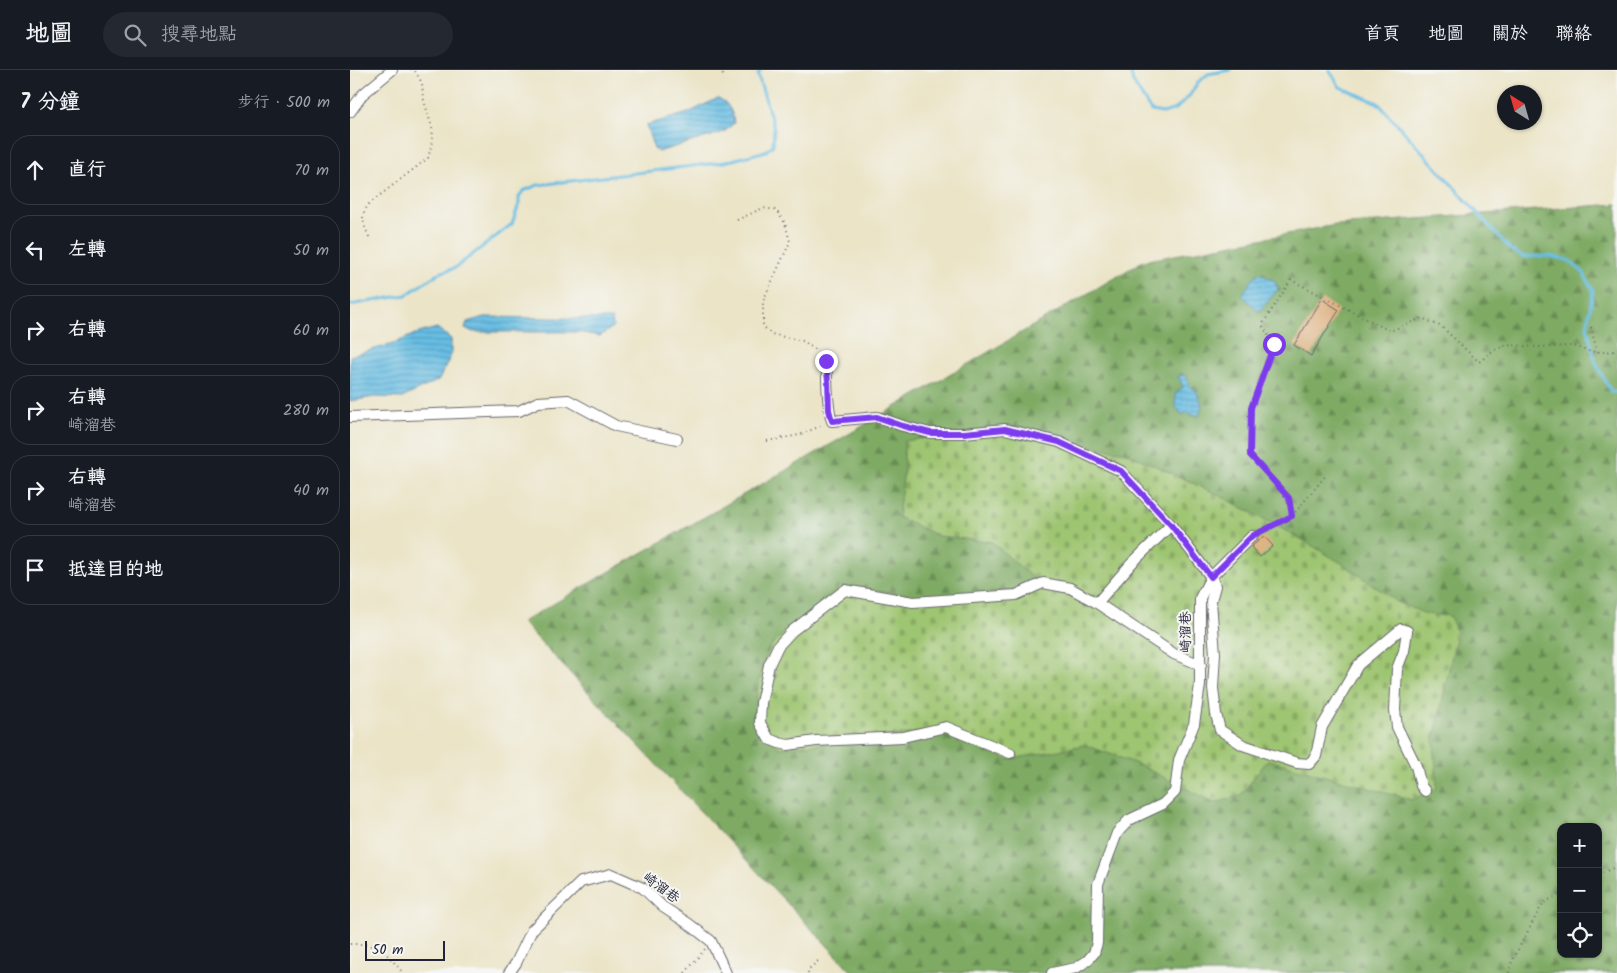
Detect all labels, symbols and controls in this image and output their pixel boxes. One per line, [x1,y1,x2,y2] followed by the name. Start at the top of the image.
[103,12,453,57] search box
[25,15,73,54] text: 地圖
[161,20,237,50] text: 搜尋地點
[1364,20,1400,49] text: 首頁
[1428,20,1464,49] text: 地圖
[1492,20,1528,49] text: 關於
[1556,20,1592,49] text: 聯絡
[121,21,149,49] icon: search
[1497,85,1542,130] north arrow
[20,86,80,119] text: 7 分鐘
[238,90,330,115] text: 步行 · 500 m
[68,155,106,185] text: 直行
[21,156,49,184] icon: ahead
[294,158,329,183] text: 70 m
[68,235,106,265] text: 左轉
[21,236,49,264] icon: left
[293,238,329,263] text: 50 m
[68,315,106,345] text: 右轉
[21,316,49,344] icon: right
[293,318,329,343] text: 60 m
[1263,333,1286,356] route start
[815,350,838,373] route end
[68,383,106,413] text: 右轉
[21,396,49,424] icon: right
[283,398,329,423] text: 280 m
[68,413,116,438] text: 崎溜巷
[68,463,106,493] text: 右轉
[21,476,49,504] icon: right
[293,478,329,503] text: 40 m
[68,493,116,518] text: 崎溜巷
[68,555,163,585] text: 抵達目的地
[21,556,49,584] icon: arrive
[1175,610,1197,653] street label: 崎溜巷
[1557,823,1602,958] map controls
[1557,823,1602,868] button: +
[638,867,685,910] street label: 崎溜巷
[1557,868,1602,913] button: −
[1557,913,1602,958] button: locate
[365,938,445,961] scale bar
[372,939,403,961] text: 50 m

